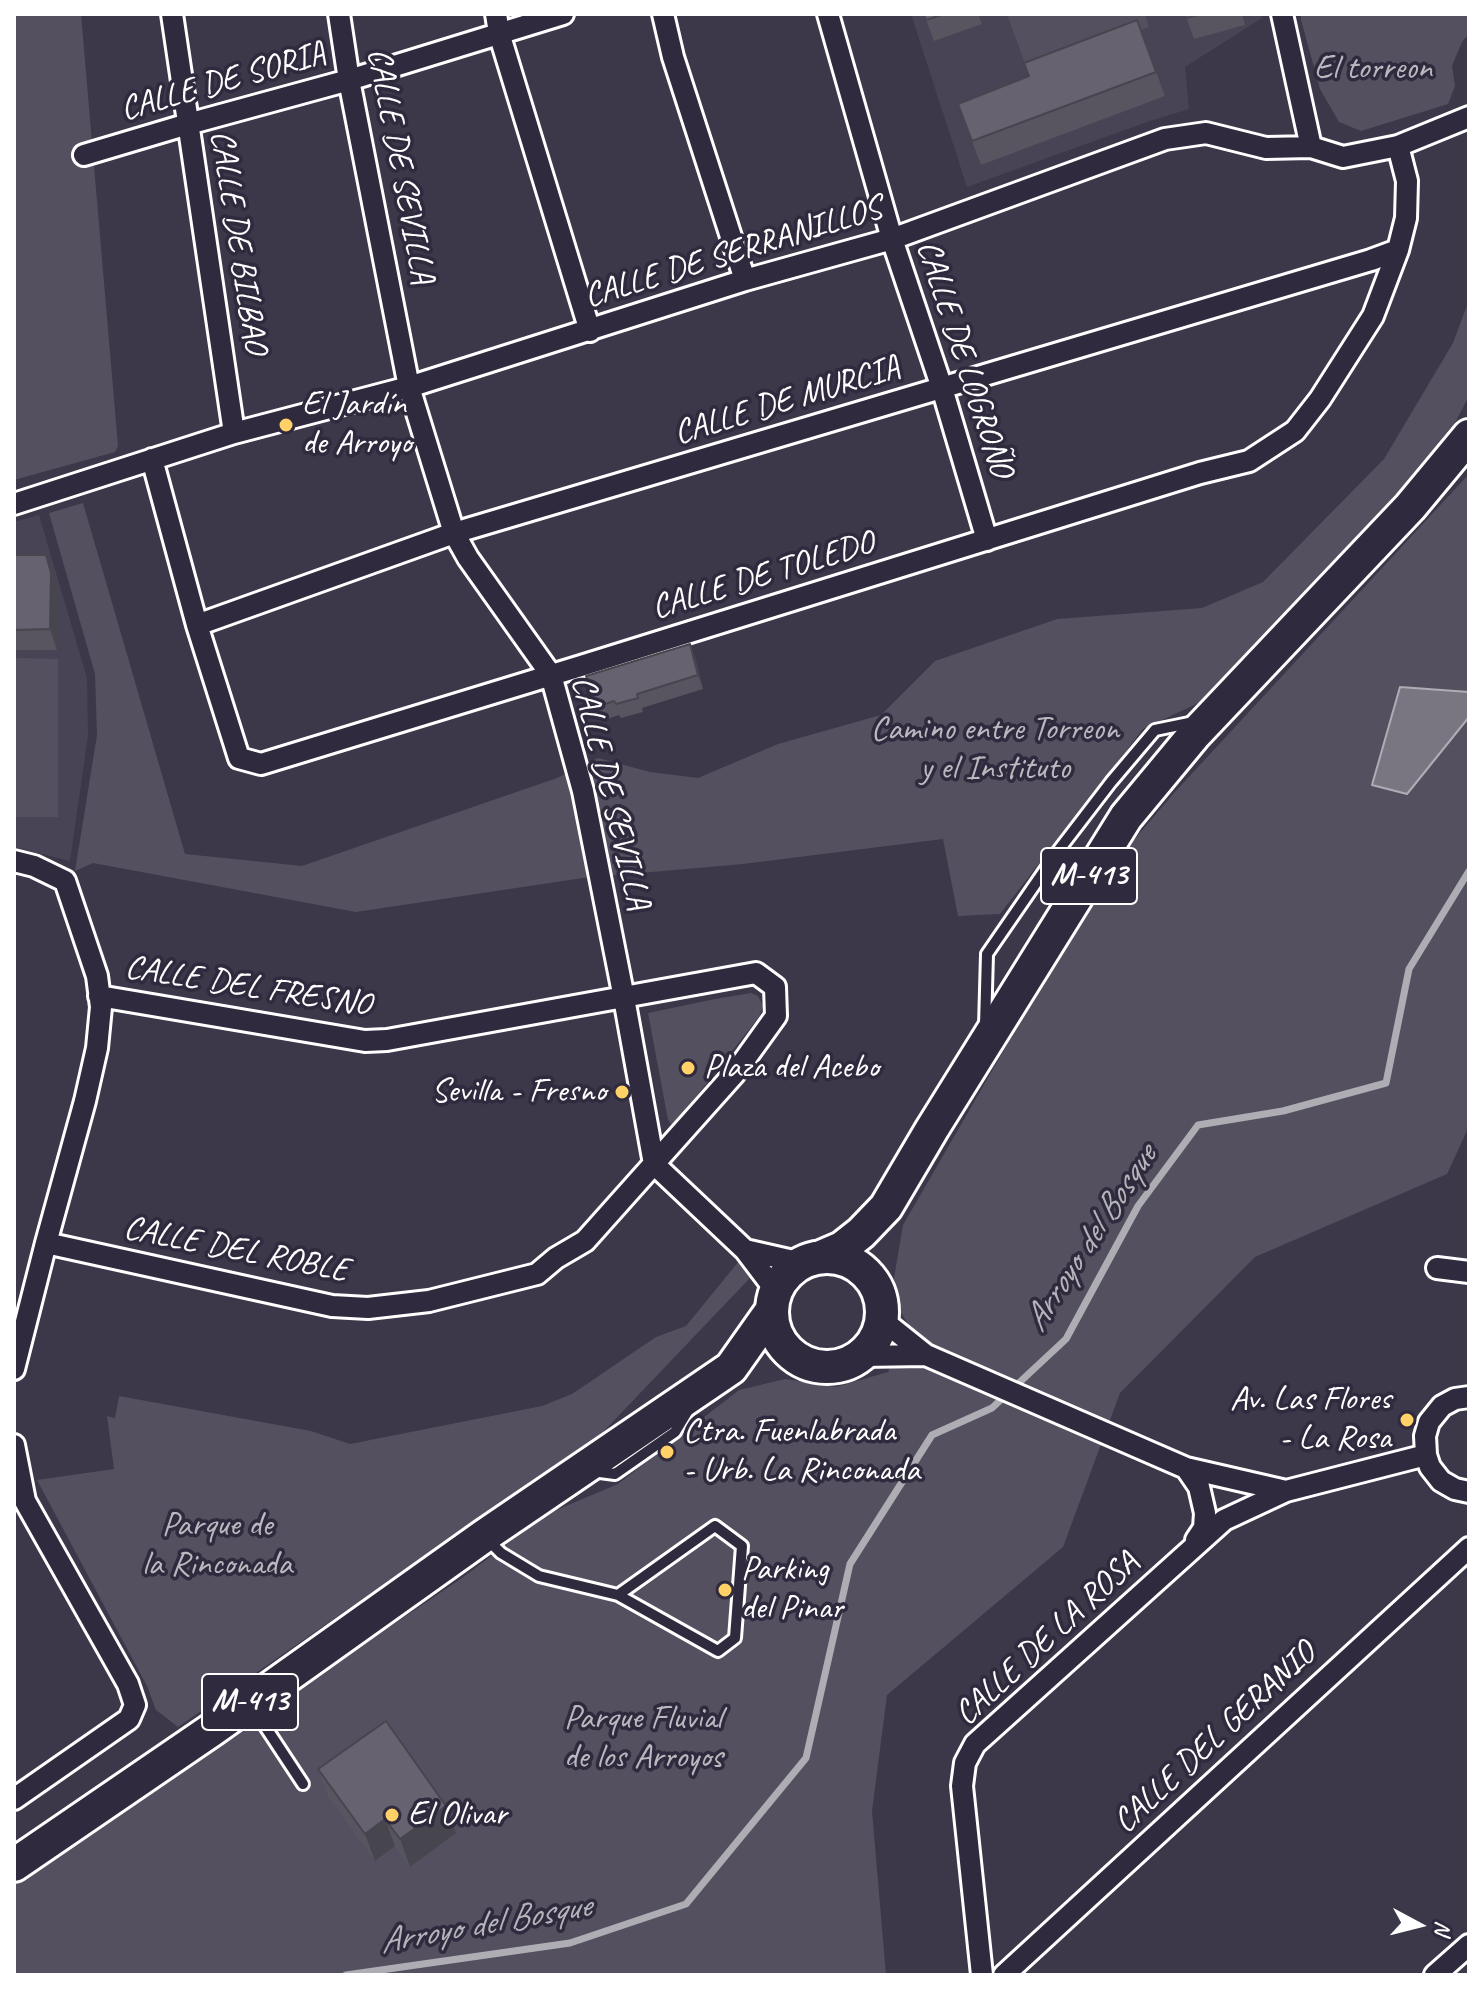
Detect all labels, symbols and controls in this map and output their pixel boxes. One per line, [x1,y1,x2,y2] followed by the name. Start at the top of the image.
[116,33,330,131] street label: CALLE DE SORIA
[357,45,443,287] street label: CALLE DE SEVILLA
[1314,49,1432,89] park label: El torreon
[200,127,276,357] street label: CALLE DE BILBAO
[579,188,887,318] street label: CALLE DE SERRANILLOS
[907,236,1021,482] street label: CALLE DE LOGROÑO
[669,347,905,455] street label: CALLE DE MURCIA
[302,385,411,464] place label: El Jardín de Arroyo
[277,416,295,434] marker: El Jardín de Arroyo
[647,523,879,629] street label: CALLE DE TOLEDO
[561,672,659,914] street label: CALLE DE SEVILLA
[871,710,1119,790] park label: Camino entre Torreon y el Instituto
[1041,848,1137,904] road number: M-413
[122,947,374,1027] street label: CALLE DEL FRESNO
[704,1048,879,1088] place label: Plaza del Acebo
[679,1059,697,1077] marker: Plaza del Acebo
[431,1072,606,1112] place label: Sevilla - Fresno
[613,1083,631,1101] marker: Sevilla - Fresno
[1015,1138,1167,1340] water label: Arroyo del Bosque
[120,1208,352,1292] street label: CALLE DEL ROBLE
[1230,1380,1391,1460] place label: Av. Las Flores - La Rosa
[1398,1411,1416,1429] marker: Av. Las Flores - La Rosa
[683,1412,920,1492] place label: Ctra. Fuenlabrada - Urb. La Rinconada
[658,1443,676,1461] marker: Ctra. Fuenlabrada - Urb. La Rinconada
[142,1506,292,1586] park label: Parque de la Rinconada
[946,1543,1148,1735] street label: CALLE DE LA ROSA
[741,1550,843,1630] place label: Parking del Pinar
[716,1581,734,1599] marker: Parking del Pinar
[1105,1634,1325,1842] street label: CALLE DEL GERANIO
[202,1674,298,1730] road number: M-413
[564,1699,722,1778] park label: Parque Fluvial de los Arroyos
[408,1795,507,1835] place label: El Olivar
[383,1806,401,1824] marker: El Olivar
[376,1885,594,1965] water label: Arroyo del Bosque
[1379,1885,1459,1965] north arrow
[1428,1919,1458,1936] text: N

